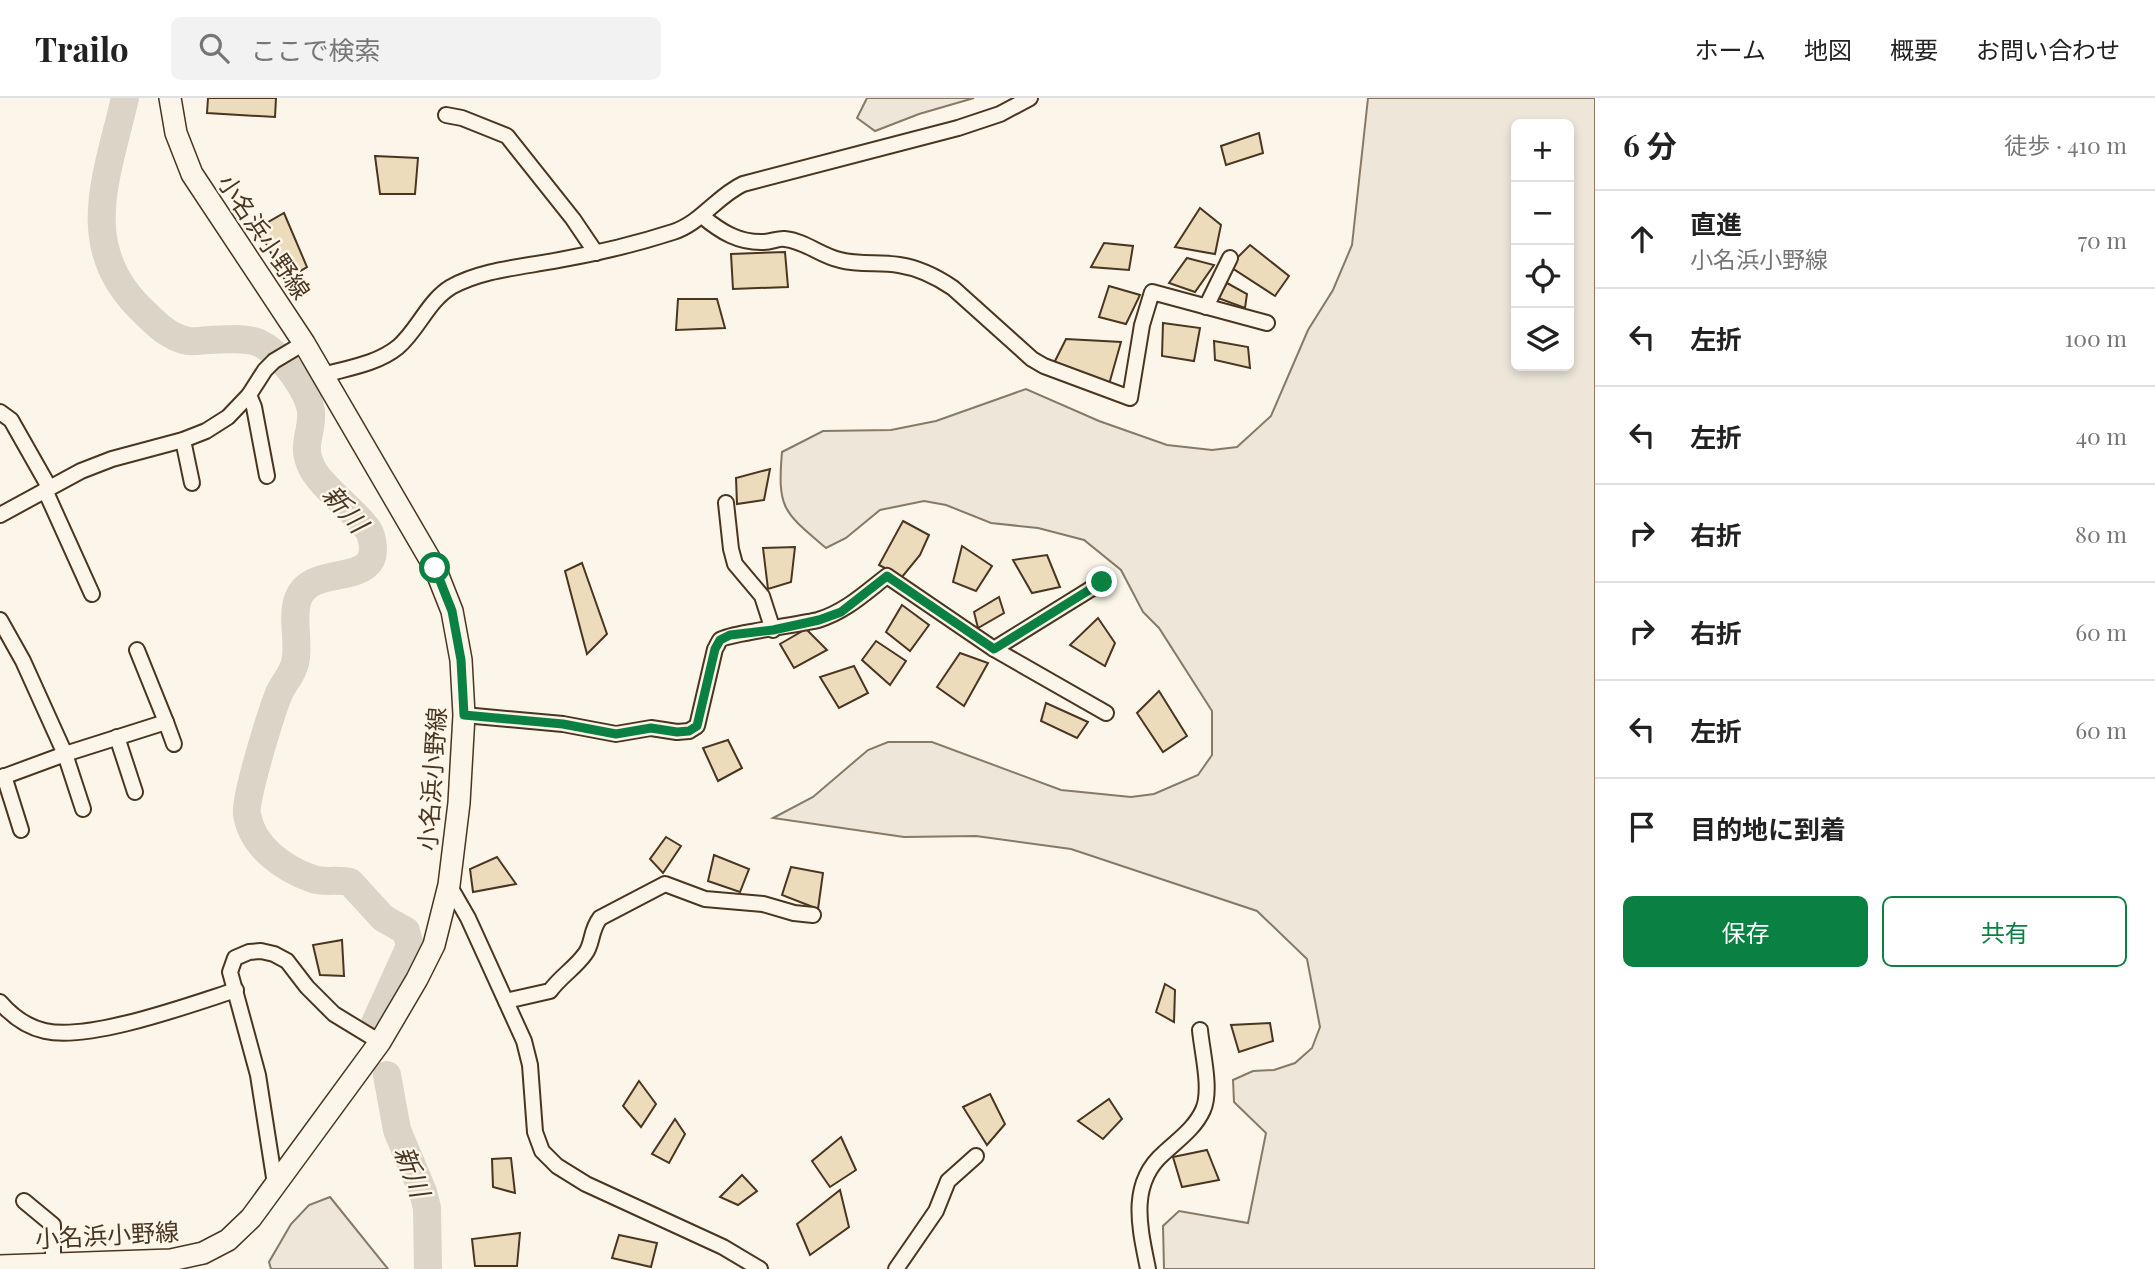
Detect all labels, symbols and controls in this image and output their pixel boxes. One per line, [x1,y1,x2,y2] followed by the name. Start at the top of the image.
[171,17,661,80] search box
[35,26,129,70] text: Trailo
[195,29,233,67] icon: search
[251,32,381,67] text: ここで検索
[1695,33,1766,65] text: ホーム
[1804,33,1852,65] text: 地図
[1890,33,1938,65] text: 概要
[1976,33,2120,65] text: お問い合わせ
[1511,119,1574,371] map controls
[1511,119,1574,182] button: +
[1623,125,1677,165] text: 6 分
[2004,129,2127,160] text: 徒歩 · 410 m
[211,167,319,305] street label: 小名浜小野線
[1511,182,1574,245] button: −
[1690,206,1742,241] text: 直進
[1623,220,1661,258] icon: ahead
[2078,224,2127,255] text: 70 m
[1690,243,1828,274] text: 小名浜小野線
[1511,245,1574,308] button: locate
[1511,308,1574,371] button: layers
[1623,318,1661,356] icon: left
[1690,321,1742,356] text: 左折
[2065,322,2127,353] text: 100 m
[1623,416,1661,454] icon: left
[1690,419,1742,454] text: 左折
[2076,420,2127,451] text: 40 m
[316,477,378,541] water label: 新川
[1623,514,1661,552] icon: right
[1690,517,1742,552] text: 右折
[2075,518,2127,549] text: 80 m
[419,552,450,583] route start
[1086,566,1117,597] route end
[1623,612,1661,650] icon: right
[1690,615,1742,650] text: 右折
[2075,616,2127,647] text: 60 m
[410,706,452,852] street label: 小名浜小野線
[1623,710,1661,748] icon: left
[1690,713,1742,748] text: 左折
[2075,714,2127,745] text: 60 m
[1623,808,1661,846] icon: arrive
[1690,811,1846,846] text: 目的地に到着
[1623,896,1868,967] button: 保存
[1882,896,2127,967] button: 共有
[387,1140,440,1204] water label: 新川
[34,1214,180,1254] street label: 小名浜小野線

